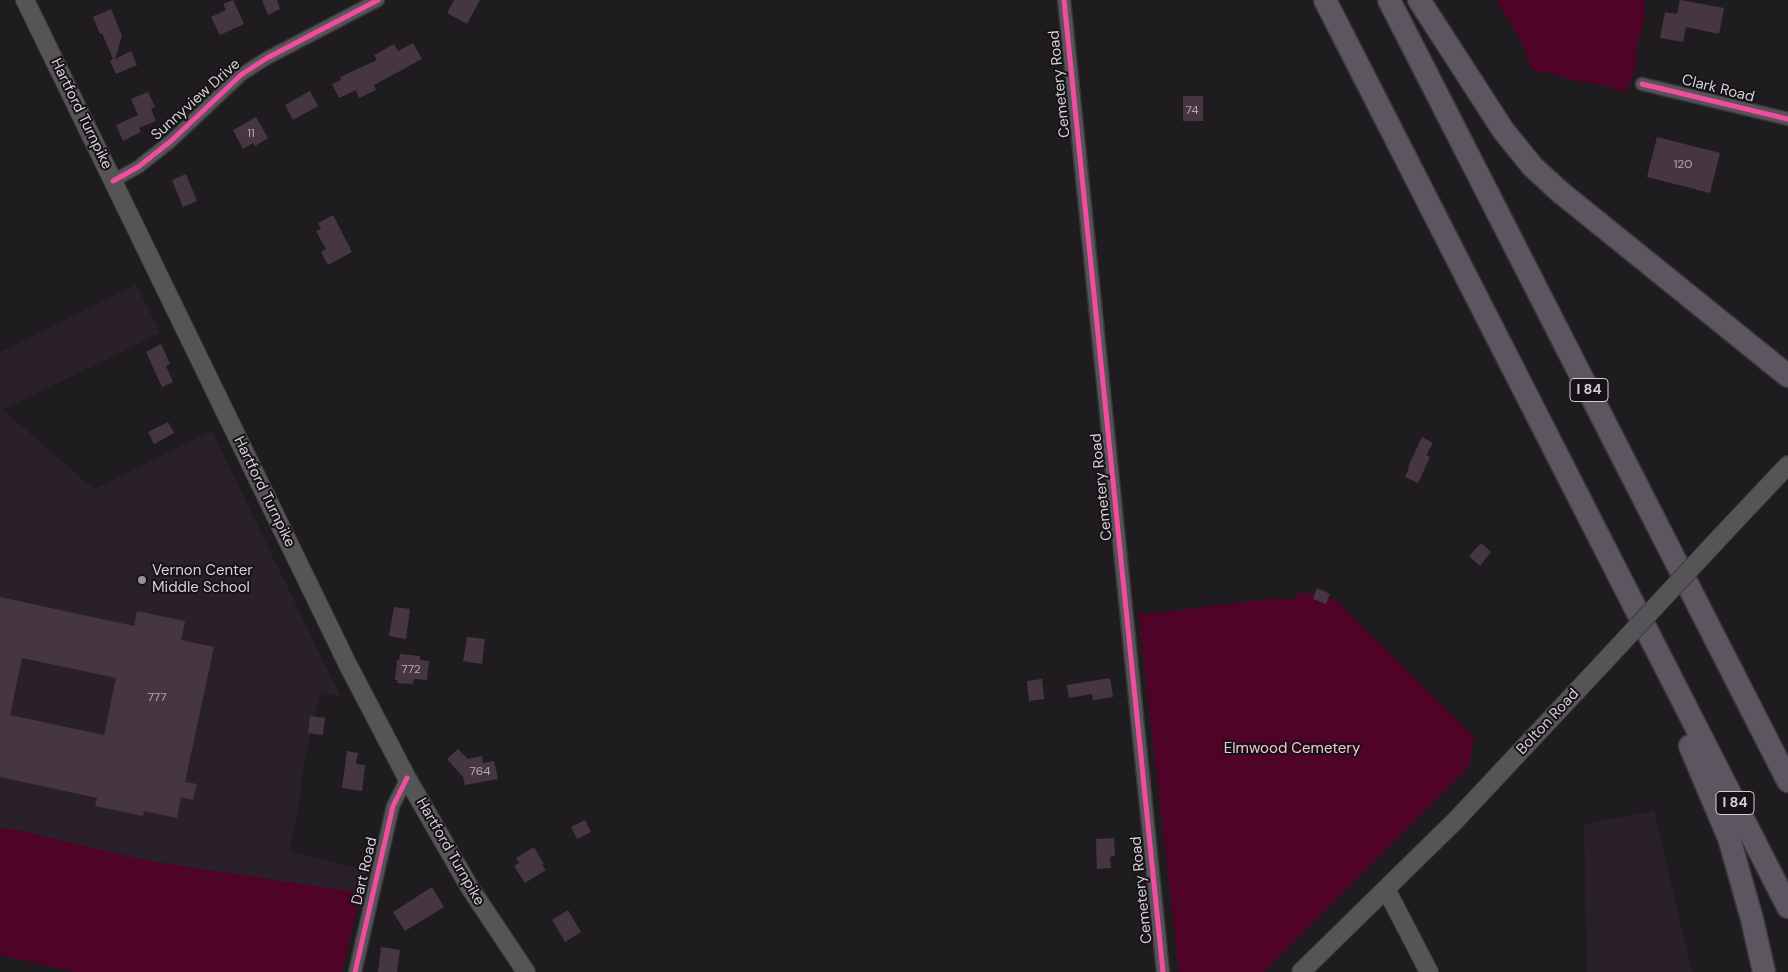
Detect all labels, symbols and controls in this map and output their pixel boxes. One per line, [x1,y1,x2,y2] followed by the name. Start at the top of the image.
[1045,29,1075,139] street label: Cemetery Road
[148,55,244,145] street label: Sunnyview Drive
[46,56,116,172] street label: Hartford Turnpike
[1680,71,1756,107] street label: Clark Road
[1186,104,1198,118] house number: 74
[247,127,255,141] house number: 11
[1674,158,1692,172] house number: 120
[1570,378,1608,402] road number: I 84
[1087,432,1117,542] street label: Cemetery Road
[229,434,299,550] street label: Hartford Turnpike
[152,562,253,597] place label: Vernon Center Middle School
[136,574,148,586] marker: Vernon Center Middle School
[401,663,421,677] house number: 772
[1513,685,1583,759] street label: Bolton Road
[147,691,167,705] house number: 777
[1224,740,1360,758] park label: Elmwood Cemetery
[470,765,490,779] house number: 764
[1716,791,1754,814] road number: I 84
[412,795,488,909] street label: Hartford Turnpike
[348,835,382,907] street label: Dart Road
[1127,835,1157,945] street label: Cemetery Road

